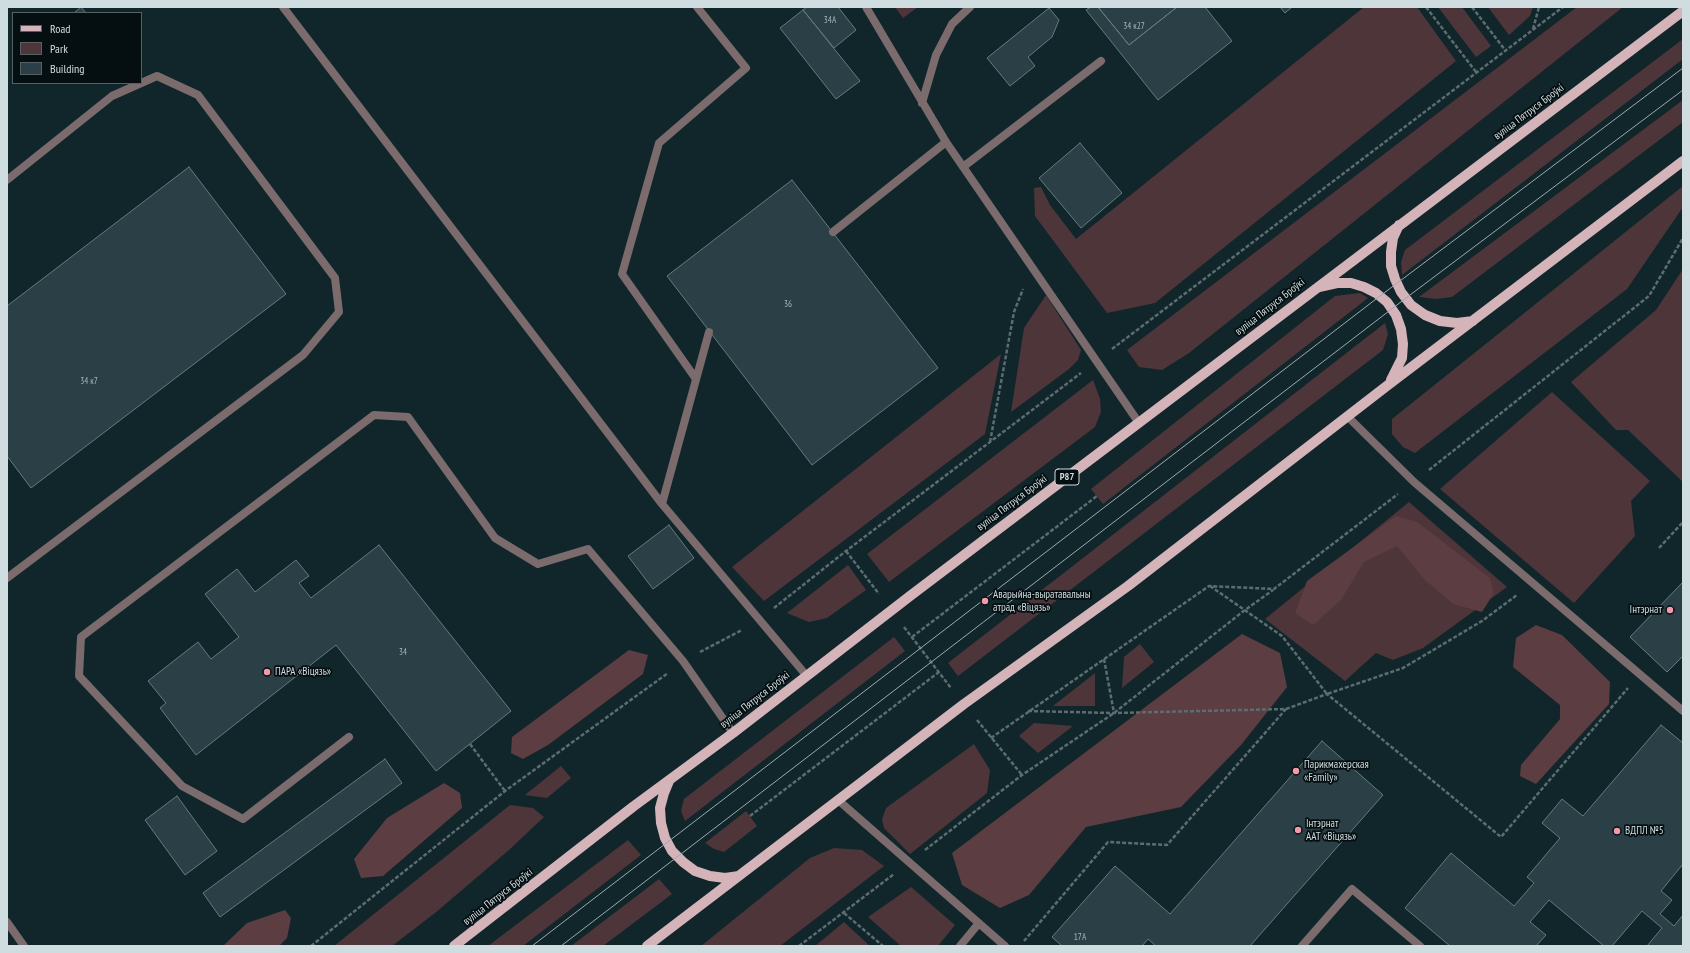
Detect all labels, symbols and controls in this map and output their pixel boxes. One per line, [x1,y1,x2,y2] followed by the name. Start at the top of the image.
[12,12,142,84] legend
[824,15,836,25] house number: 34А
[50,21,70,36] text: Road
[1123,21,1145,31] house number: 34 к27
[50,41,68,56] text: Park
[50,61,85,76] text: Building
[1491,81,1567,143] street label: вуліца Пятруся Броўкі
[1233,276,1307,338] street label: вуліца Пятруся Броўкі
[784,299,792,309] house number: 36
[80,376,98,386] house number: 34 к7
[1055,469,1079,485] road number: Р87
[974,472,1050,534] street label: вуліца Пятруся Броўкі
[993,588,1091,614] place label: Аварыйна-выратавальны атрад «Віцязь»
[980,596,990,606] marker: Аварыйна-выратавальны атрад «Віцязь»
[1630,603,1662,617] place label: Інтэрнат
[1665,605,1675,615] marker: Інтэрнат
[399,647,407,657] house number: 34
[275,665,331,679] place label: ПАРА «Віцязь»
[262,667,272,677] marker: ПАРА «Віцязь»
[718,669,792,731] street label: вуліца Пятруся Броўкі
[1304,758,1369,784] place label: Парикмахерская «Family»
[1291,766,1301,776] marker: Парикмахерская «Family»
[1306,817,1356,843] place label: Інтэрнат ААТ «Віцязь»
[1625,824,1664,838] place label: ВДПЛ №5
[1293,825,1303,835] marker: Інтэрнат ААТ «Віцязь»
[1612,826,1622,836] marker: ВДПЛ №5
[461,866,535,928] street label: вуліца Пятруся Броўкі
[1074,932,1086,942] house number: 17А

